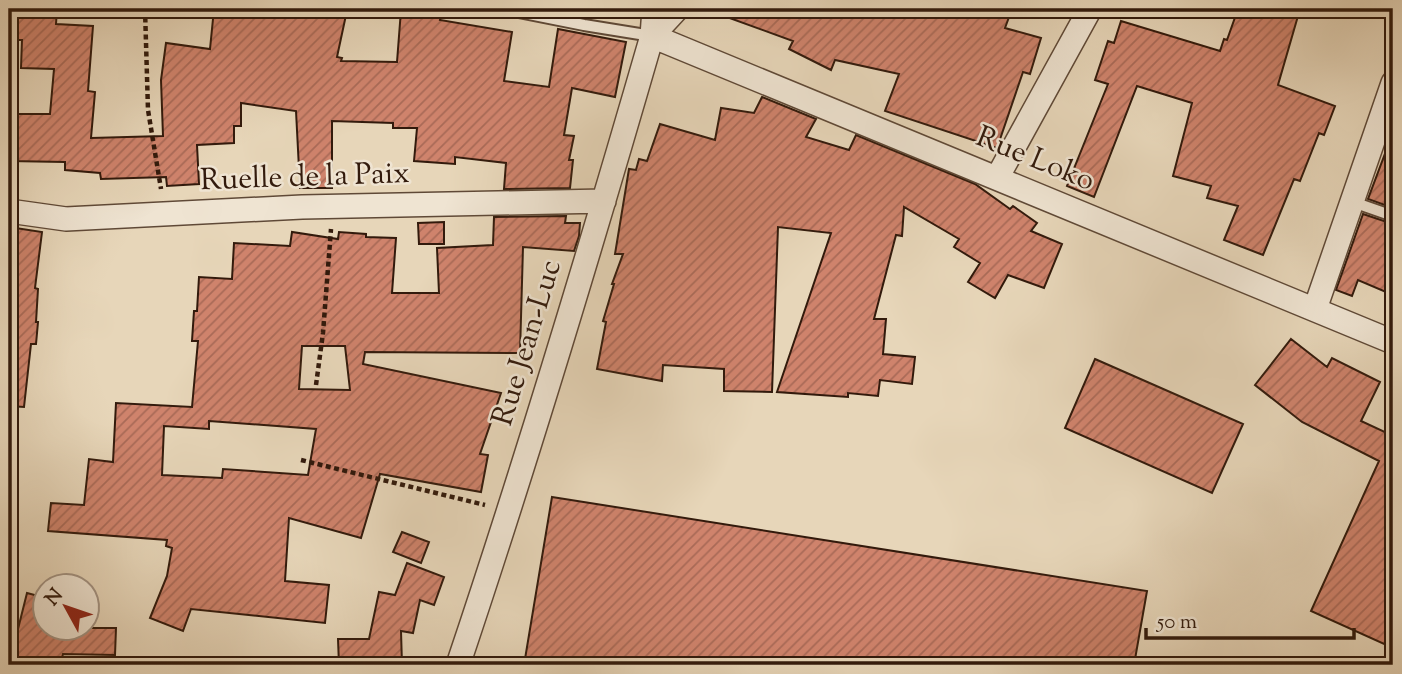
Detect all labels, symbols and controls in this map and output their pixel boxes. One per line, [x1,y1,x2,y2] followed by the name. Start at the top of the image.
[969,117,1101,203] street label: Rue Loko
[200,153,410,203] street label: Ruelle de la Paix
[482,255,574,431] street label: Rue Jean-Luc
[32,572,102,642] north arrow
[40,583,70,612] text: N
[1146,597,1355,641] scale bar
[1156,608,1197,638] text: 50 m

